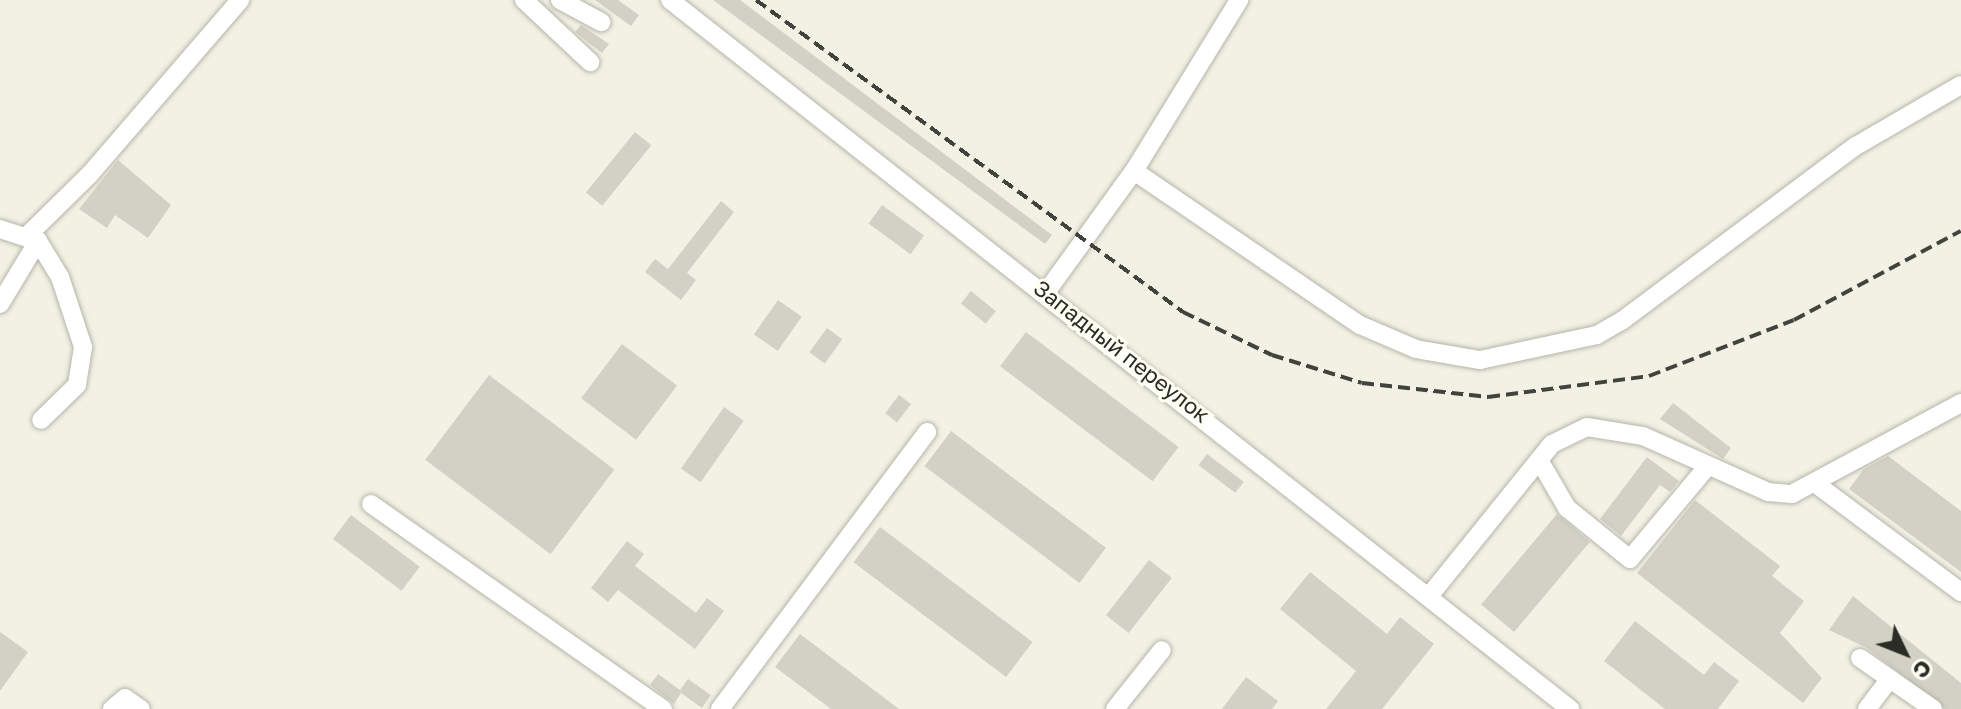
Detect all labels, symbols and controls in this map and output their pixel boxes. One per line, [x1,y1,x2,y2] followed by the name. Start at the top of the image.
[1029,274,1215,428] street label: Западный переулок
[1865,613,1945,693] north arrow
[1908,655,1938,685] text: С

